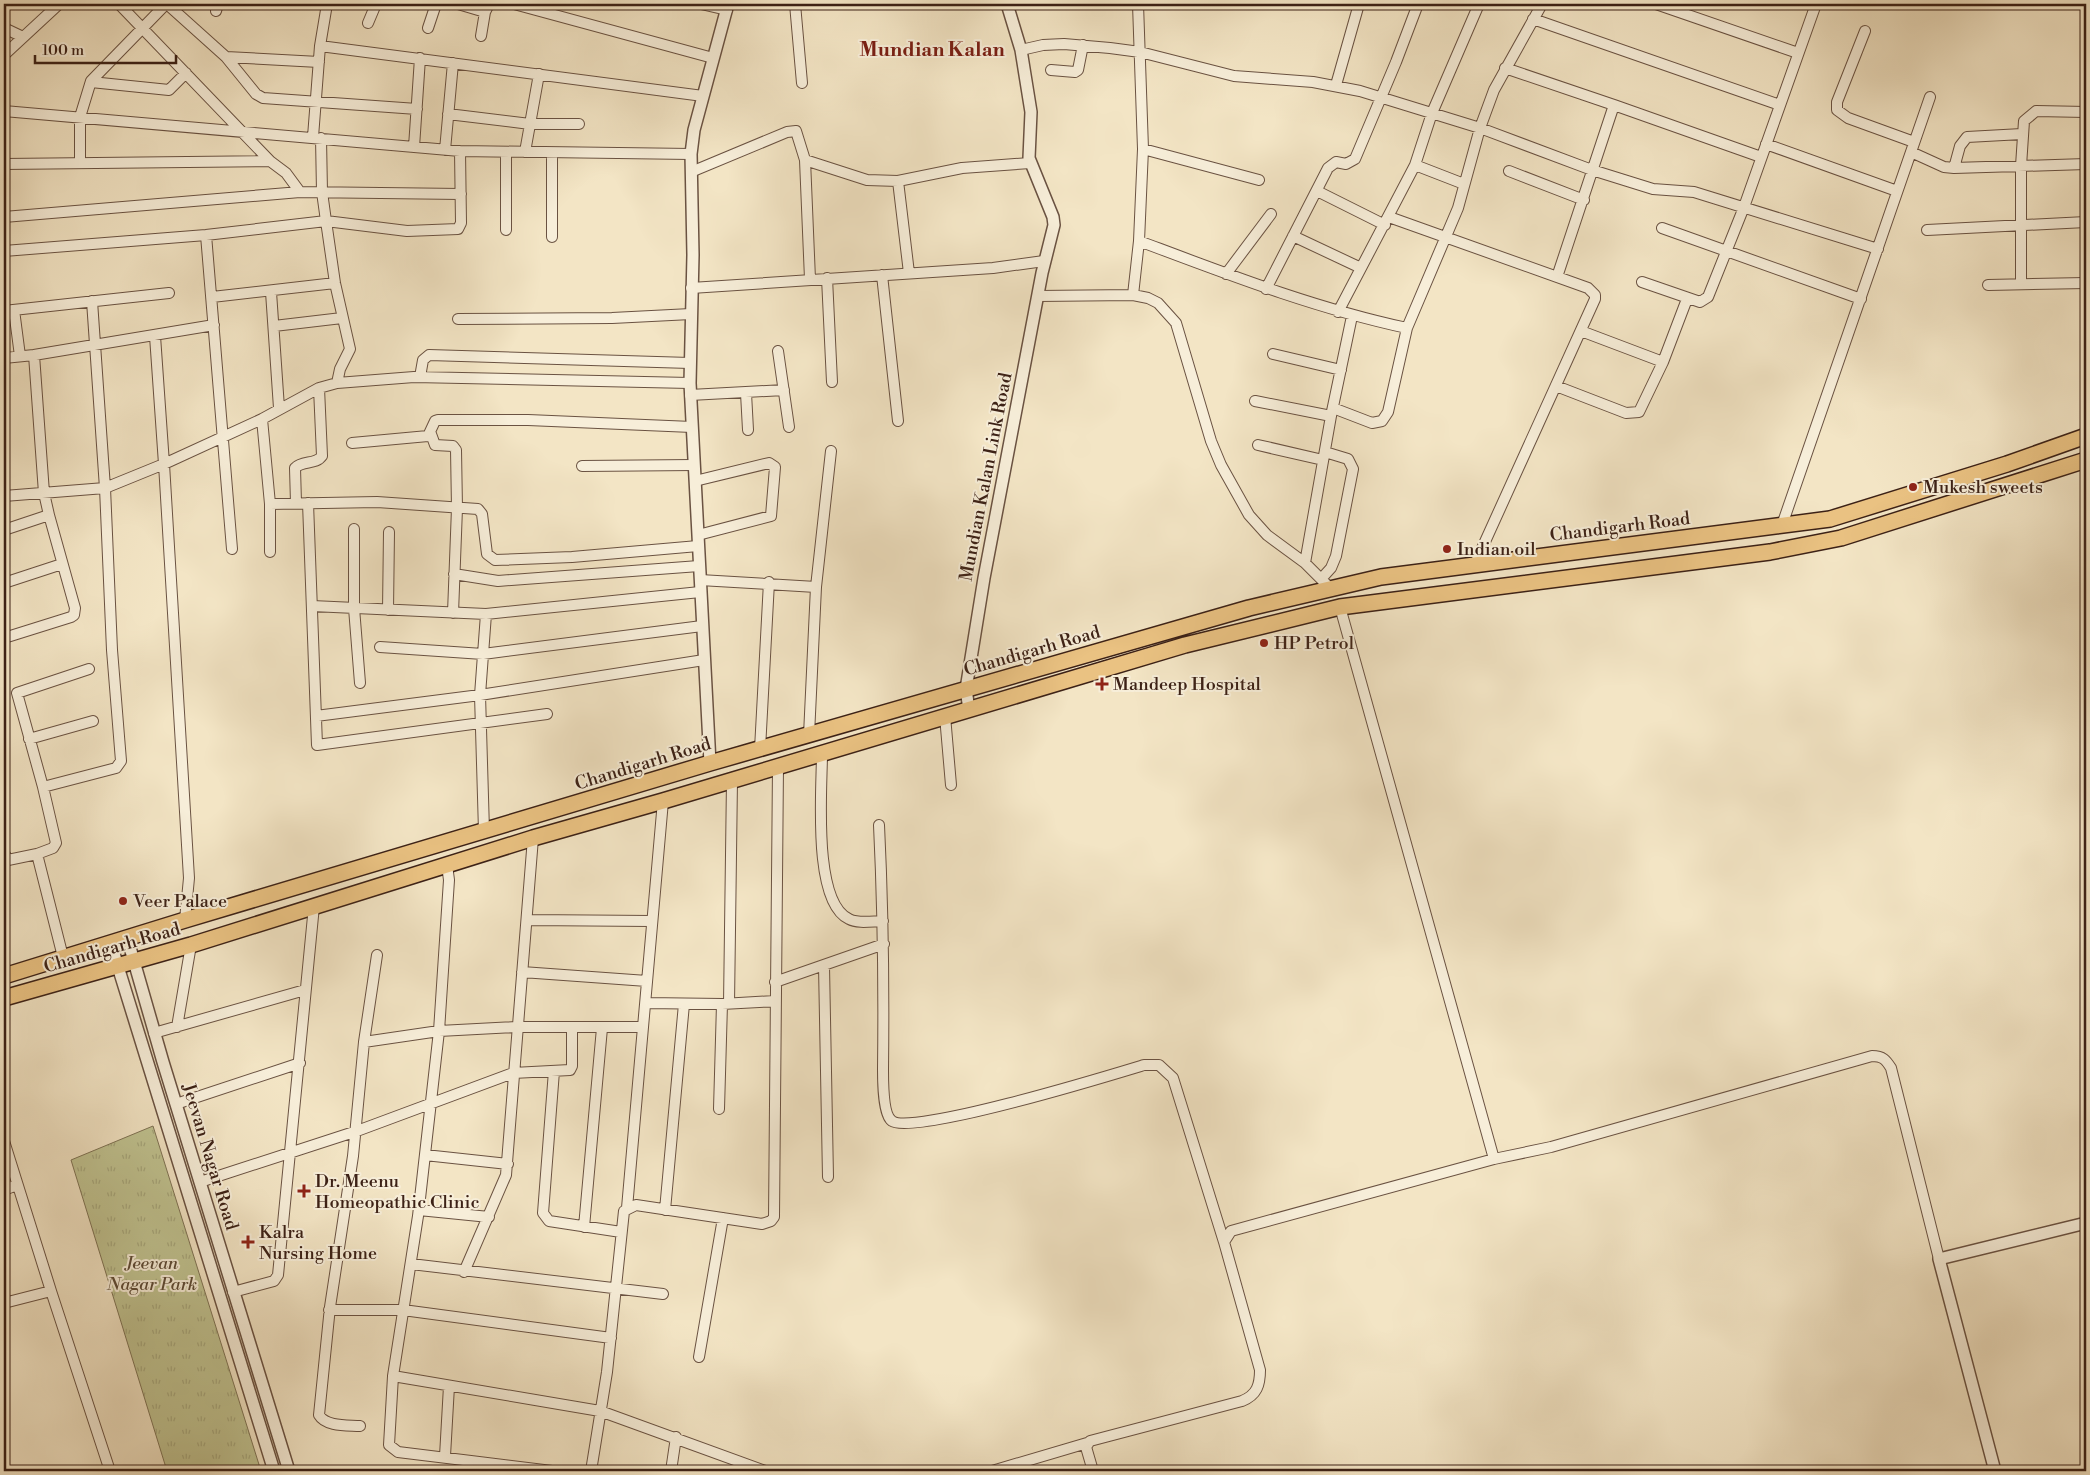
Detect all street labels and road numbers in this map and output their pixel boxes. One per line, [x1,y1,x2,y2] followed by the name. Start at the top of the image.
[954,370,1018,583] street label: Mundian Kalan Link Road
[1549,507,1692,547] street label: Chandigarh Road
[961,620,1104,682] street label: Chandigarh Road
[572,732,715,796] street label: Chandigarh Road
[41,917,184,979] street label: Chandigarh Road
[176,1080,243,1234] street label: Jeevan Nagar Road

